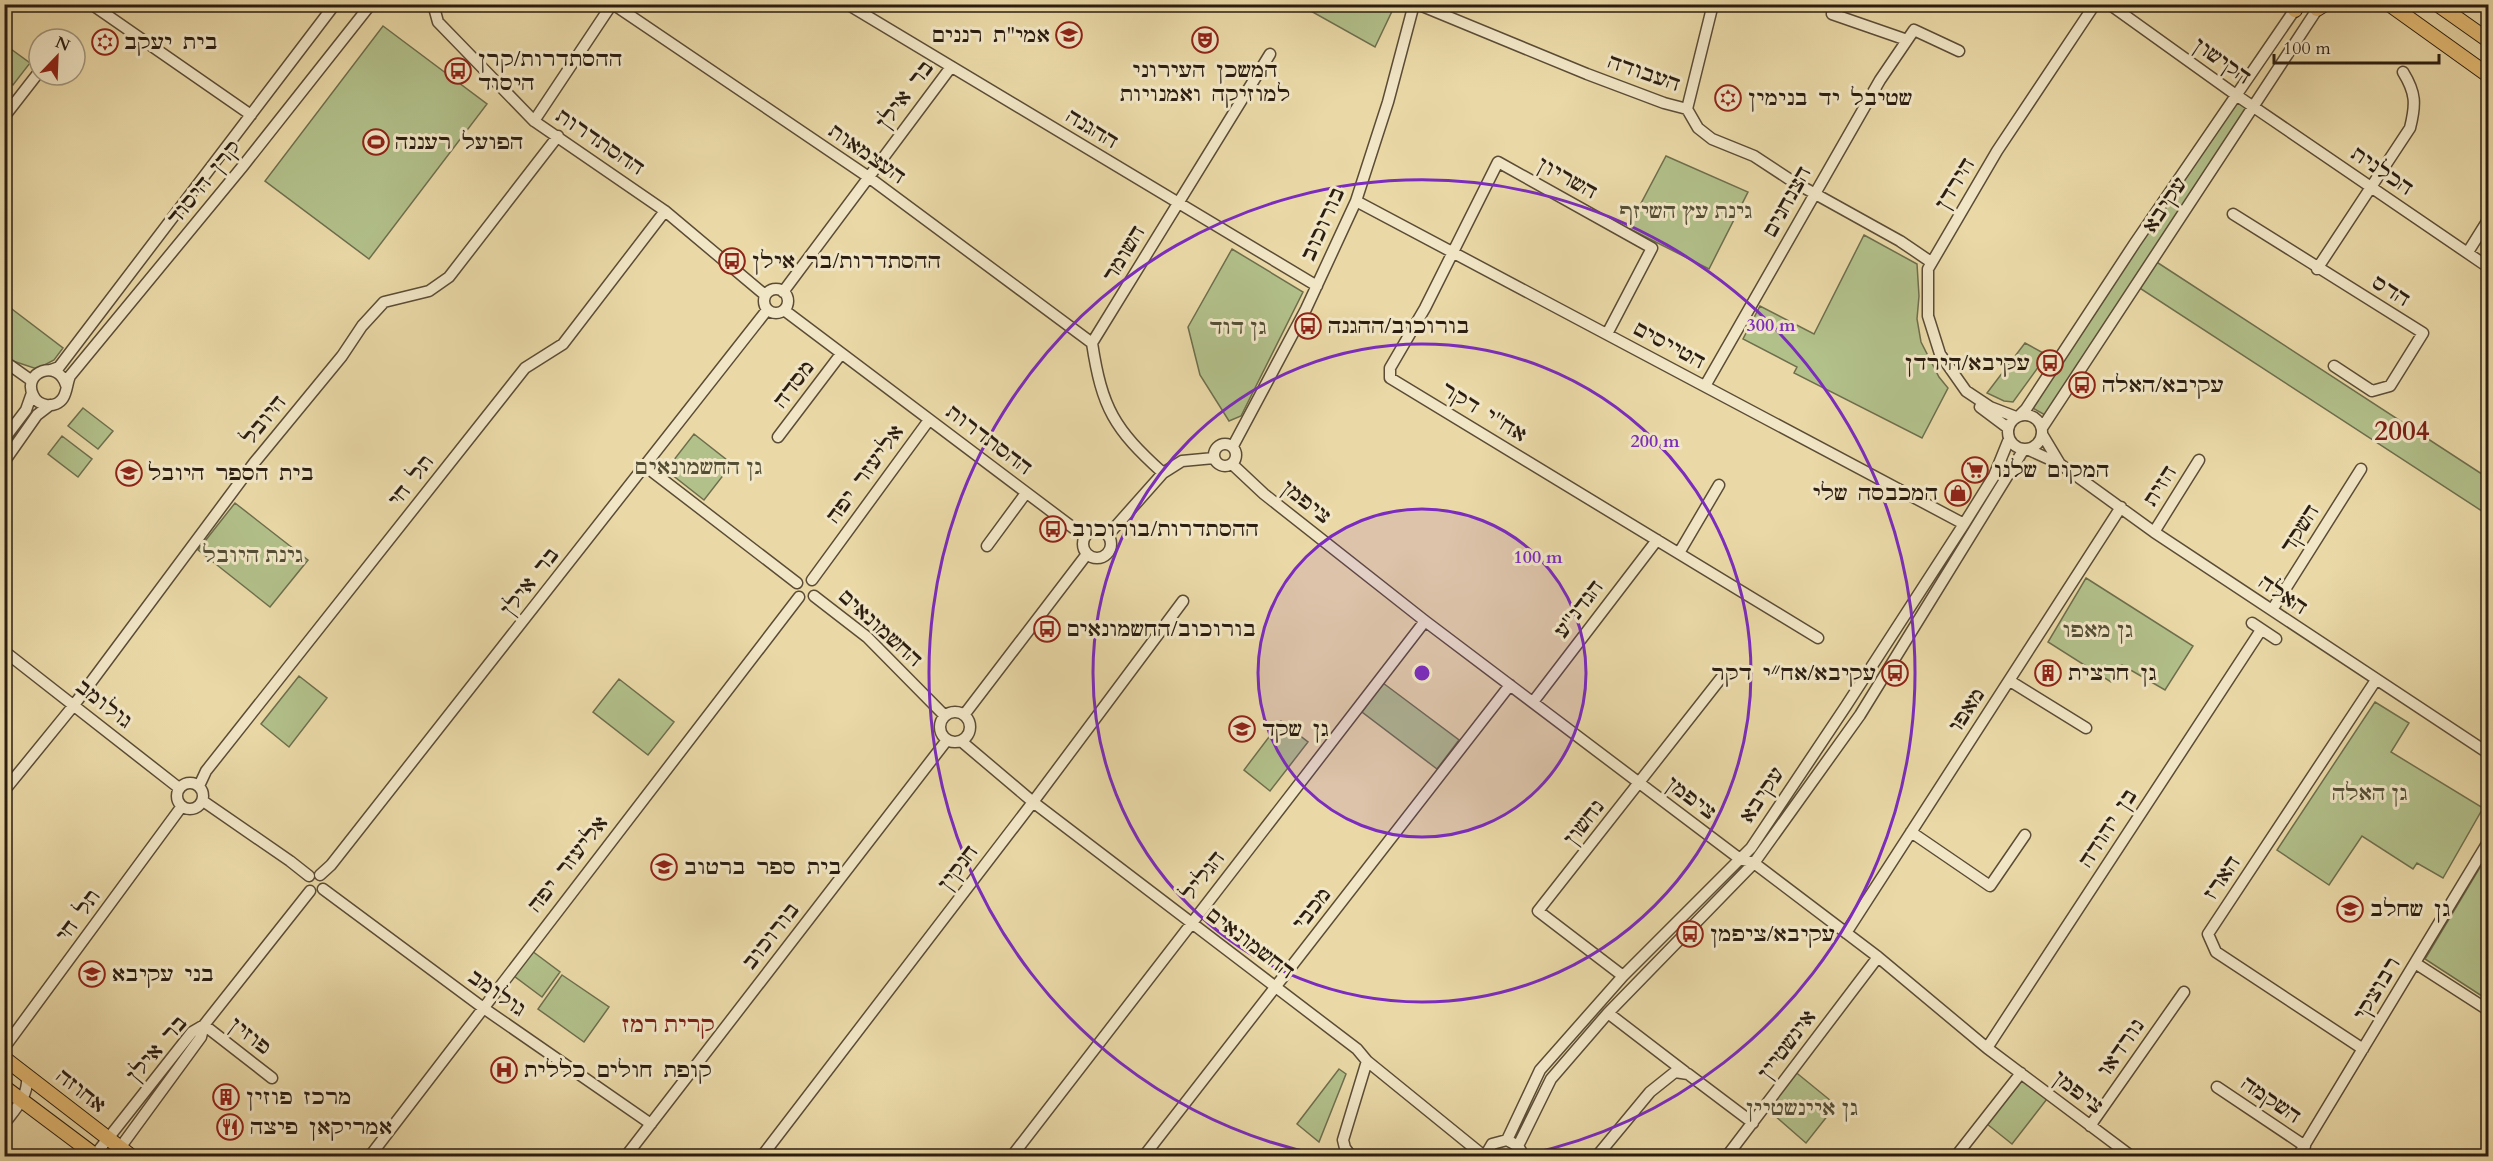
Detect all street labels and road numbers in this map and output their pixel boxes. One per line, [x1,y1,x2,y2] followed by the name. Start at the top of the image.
[2187,30,2257,92] street label: הקישון
[1604,47,1684,99] street label: העבודה
[869,54,941,136] street label: בר אילן
[550,102,650,182] street label: ההסתדרות
[1060,102,1124,156] street label: ההגנה
[822,117,912,191] street label: העצמאות
[160,134,248,232] street label: קרן היסוד
[2345,139,2419,203] street label: הכלנית
[1532,150,1602,206] street label: השריון
[1928,152,1982,216] street label: הירדן
[1755,161,1819,243] street label: הצנחנים
[2136,171,2194,239] street label: עקיבא
[1294,182,1352,266] street label: בורוכוב
[1096,220,1152,288] street label: השומר
[2366,268,2416,314] street label: הדס
[1628,314,1710,376] street label: הטייסים
[766,354,822,414] street label: מסדה
[1435,375,1533,449] street label: אח''י דקר
[235,389,293,451] street label: היובל
[940,398,1038,482] street label: ההסתדרות
[819,419,911,529] street label: אליעזר יפה
[381,449,441,513] street label: תל חי
[2136,460,2184,512] street label: הזית
[1275,473,1337,531] street label: ציפמן
[2274,499,2326,559] street label: השקד
[494,541,566,623] street label: בר אילן
[2253,568,2313,622] street label: האלה
[1548,574,1610,644] street label: הגדנ''ע
[831,582,929,674] street label: החשמונאים
[69,673,139,735] street label: גולומב
[1942,682,1992,738] street label: מאפו
[1733,761,1791,829] street label: עקיבא
[1660,769,1722,827] street label: ציפמן
[2072,783,2144,873] street label: בן יהודה
[1557,794,1611,852] street label: נחשון
[521,810,615,918] street label: אליעזר יפה
[931,839,985,897] street label: חנקין
[1174,845,1232,907] street label: הגליל
[2196,850,2248,906] street label: הארז
[1286,881,1338,937] street label: מכבי
[49,884,107,948] street label: תל חי
[735,896,807,976] street label: בורוכוב
[1199,900,1301,986] street label: החשמונאים
[2347,952,2407,1026] street label: רבוצקי
[462,962,532,1024] street label: גולומב
[1751,1004,1823,1086] street label: אינשטיין
[120,1009,194,1089] street label: בר אילן
[223,1010,277,1062] street label: פוזין
[2091,1013,2151,1083] street label: נורדאו
[50,1062,112,1120] street label: אחוזה
[2047,1063,2109,1121] street label: ציפמן
[2235,1069,2307,1131] street label: השקמה

